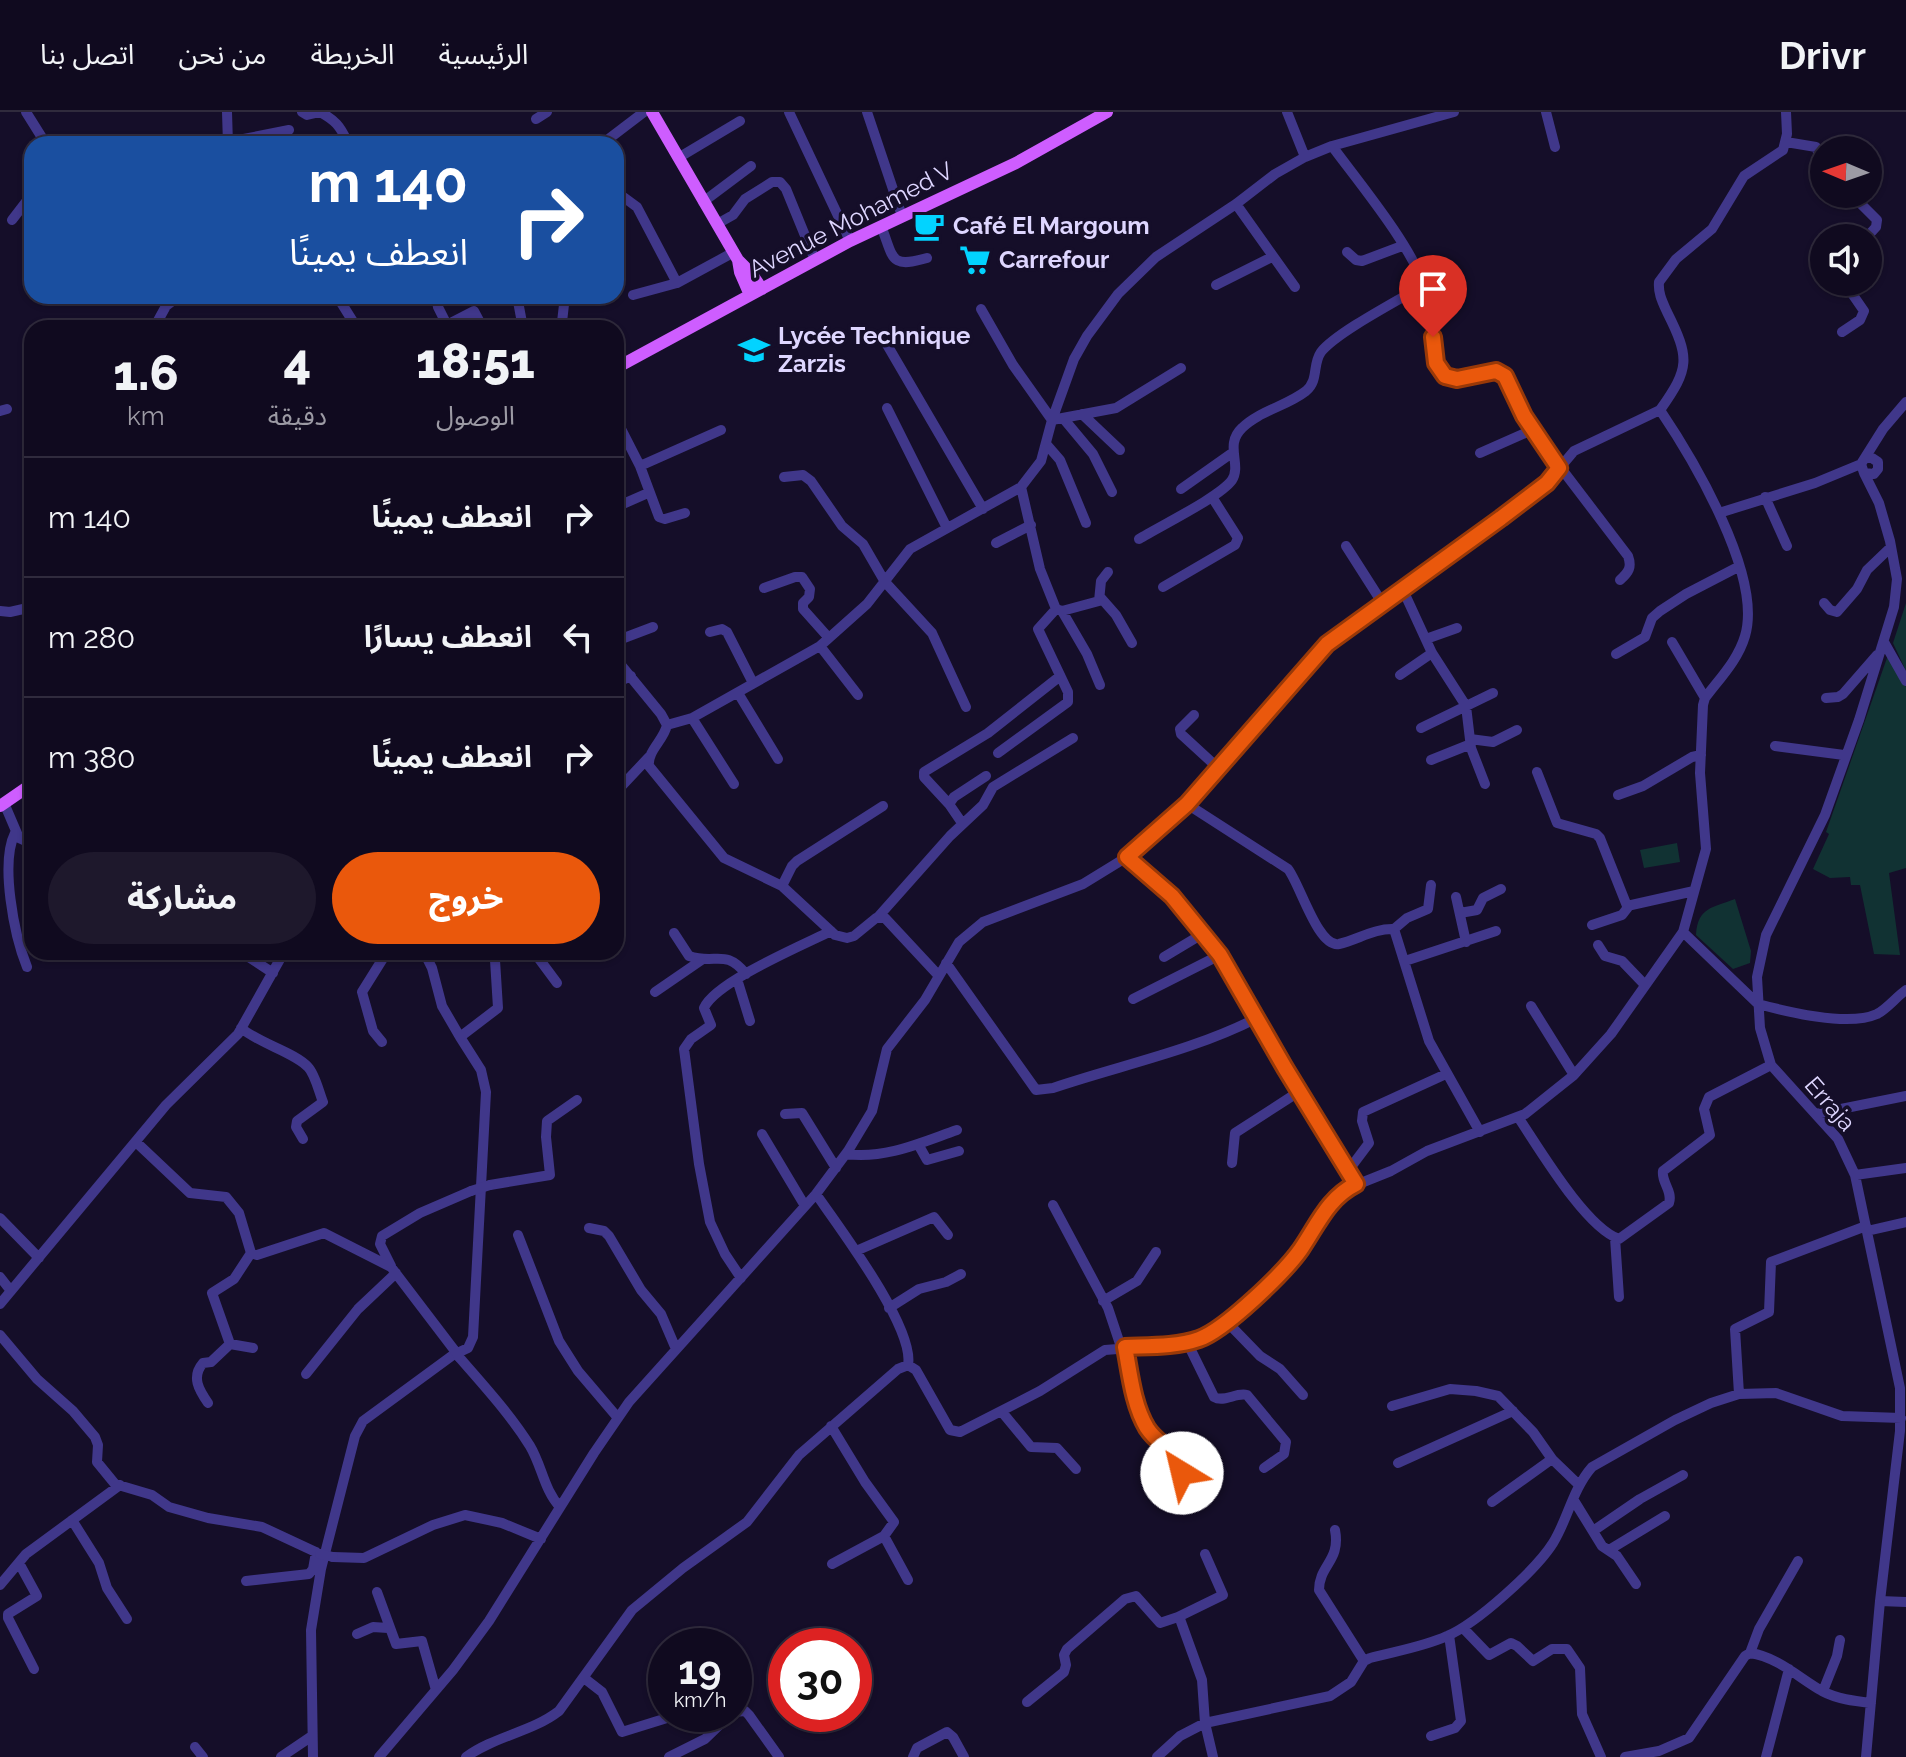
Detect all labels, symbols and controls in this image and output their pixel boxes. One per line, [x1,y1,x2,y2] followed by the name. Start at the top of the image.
[1779,33,1866,78] text: Drivr
[40,38,134,71] text: اتصل بنا
[178,38,267,71] text: من نحن
[311,38,394,71] text: الخريطة
[438,38,529,71] text: الرئيسية
[1810,136,1882,208] north arrow
[1810,136,1882,296] map controls
[308,149,468,215] text: 140 m
[744,156,958,284] street label: Avenue Mohamed V
[496,168,600,272] icon: right
[912,209,946,243] cafe icon: Café El Margoum
[953,211,1150,240] place label: Café El Margoum
[1810,224,1882,296] button: sound
[289,231,468,273] text: انعطف يمينًا
[958,243,992,277] supermarket icon: Carrefour
[999,245,1109,274] place label: Carrefour
[1399,255,1467,337] pin
[1411,267,1455,311] icon: arrive
[778,321,970,378] place label: Lycée Technique Zarzis
[284,333,311,389] text: 4
[416,333,535,389] text: 18:51
[737,333,771,367] school or university icon: Lycée Technique Zarzis
[113,345,179,401] text: 1.6
[127,401,165,431] text: km
[268,401,327,431] text: دقيقة
[436,401,515,431] text: الوصول
[556,495,600,539] icon: right
[371,499,532,534] text: انعطف يمينًا
[48,500,131,535] text: 140 m
[556,615,600,659] icon: left
[364,619,532,654] text: انعطف يسارًا
[48,620,135,655] text: 280 m
[556,735,600,779] icon: right
[371,739,532,774] text: انعطف يمينًا
[48,740,135,775] text: 380 m
[48,852,316,944] button: مشاركة
[332,852,600,944] button: خروج
[1799,1070,1862,1137] street label: Erraja
[1140,1431,1224,1515] position arrow
[768,1628,872,1732] speed limit sign: 30
[678,1646,722,1693] text: 19
[674,1688,726,1712] text: km/h

